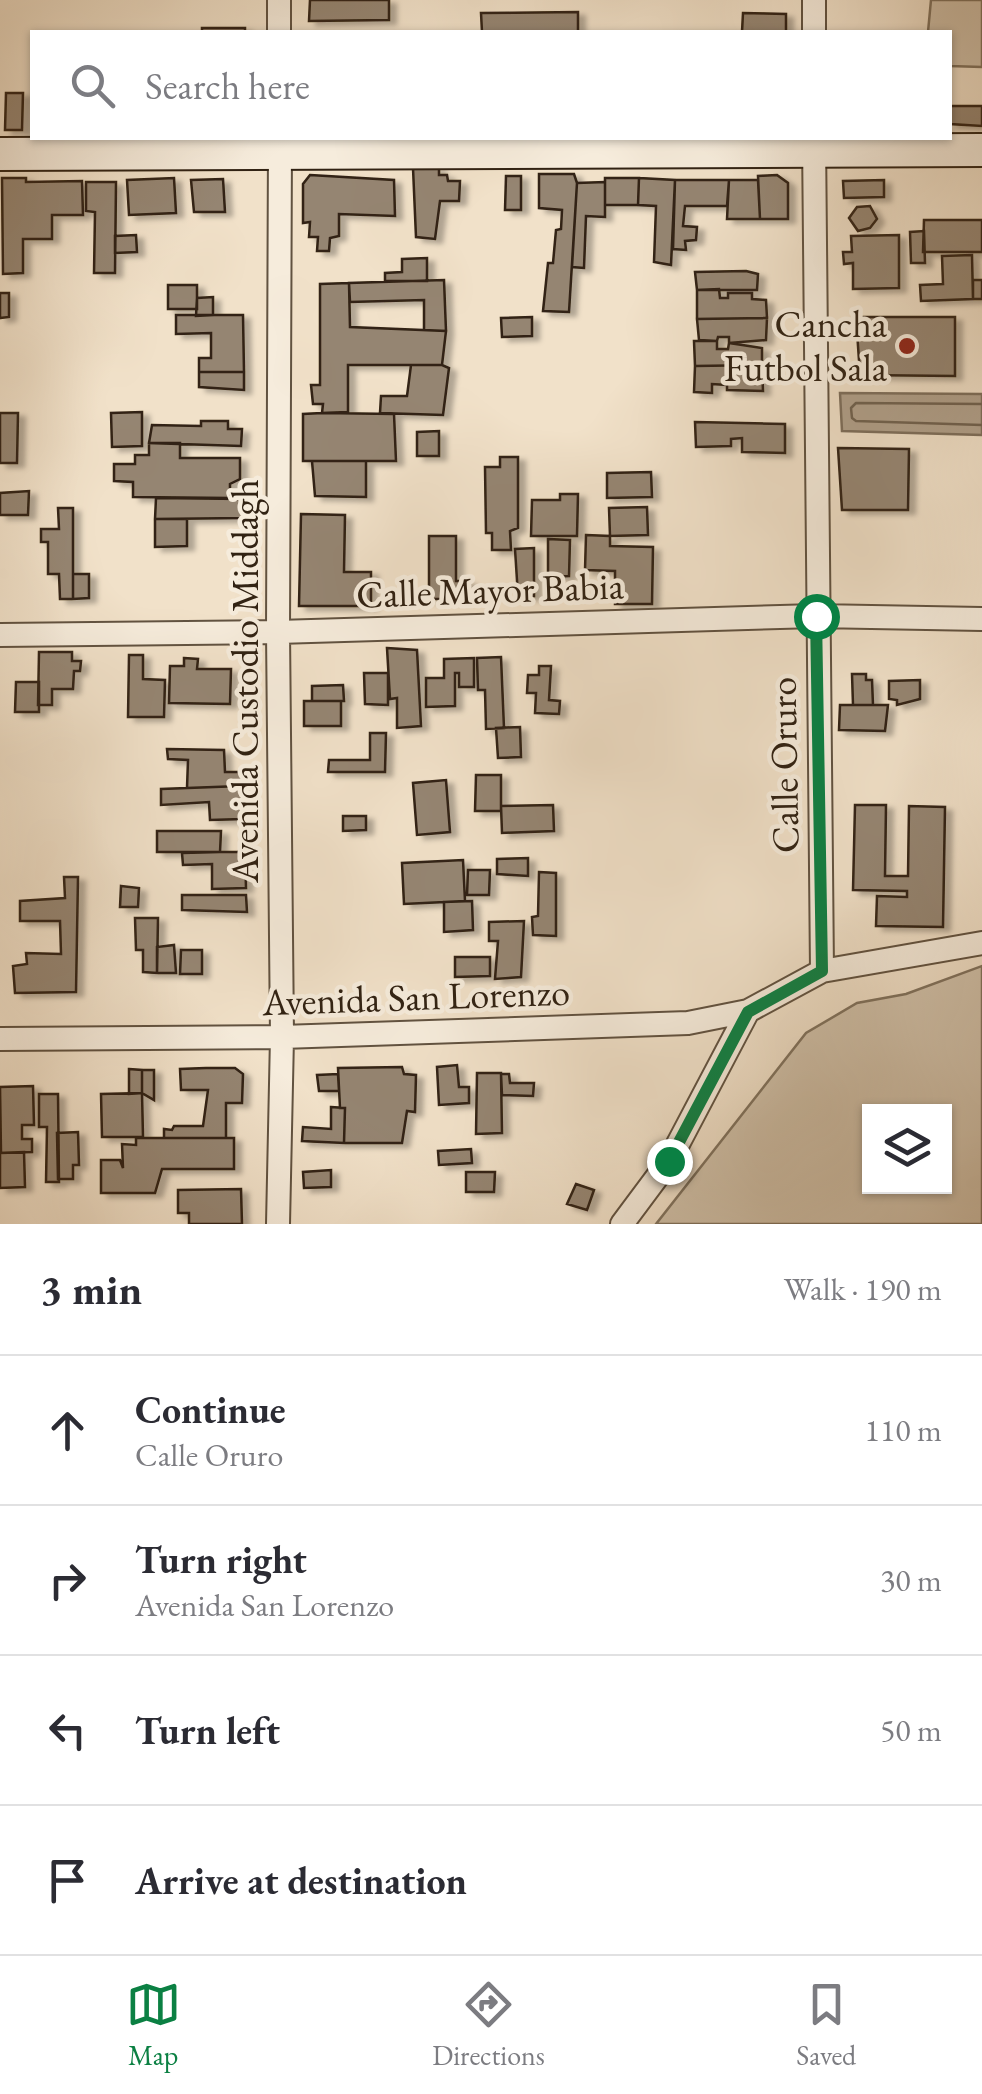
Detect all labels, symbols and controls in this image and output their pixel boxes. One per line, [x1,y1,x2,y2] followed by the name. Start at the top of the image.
[30,30,952,140] search box
[65,58,120,113] icon: search
[145,61,310,110] text: Search here
[724,299,888,392] place label: Cancha Futbol Sala
[896,335,918,357] marker: Cancha Futbol Sala
[220,479,269,884] street label: Avenida Custodio Middagh
[356,560,625,619] street label: Calle Mayor Babia
[794,594,840,640] route start
[757,677,810,853] street label: Calle Oruro
[260,967,571,1026] street label: Avenida San Lorenzo
[862,1104,952,1194] map controls
[862,1104,952,1194] button: layers
[647,1139,693,1185] route end
[40,1262,142,1317] text: 3 min
[784,1268,942,1310] text: Walk · 190 m
[135,1385,286,1434] text: Continue
[40,1403,95,1458] icon: ahead
[865,1409,942,1451] text: 110 m
[135,1434,283,1476] text: Calle Oruro
[135,1535,307,1584] text: Turn right
[40,1553,95,1608] icon: right
[880,1559,942,1601] text: 30 m
[135,1584,394,1626] text: Avenida San Lorenzo
[40,1703,95,1758] icon: left
[135,1706,280,1755] text: Turn left
[880,1709,942,1751] text: 50 m
[40,1853,95,1908] icon: arrive
[135,1856,467,1905] text: Arrive at destination
[126,1977,181,2073] tab: Map
[432,1977,545,2073] tab: Directions
[796,1977,856,2073] tab: Saved

